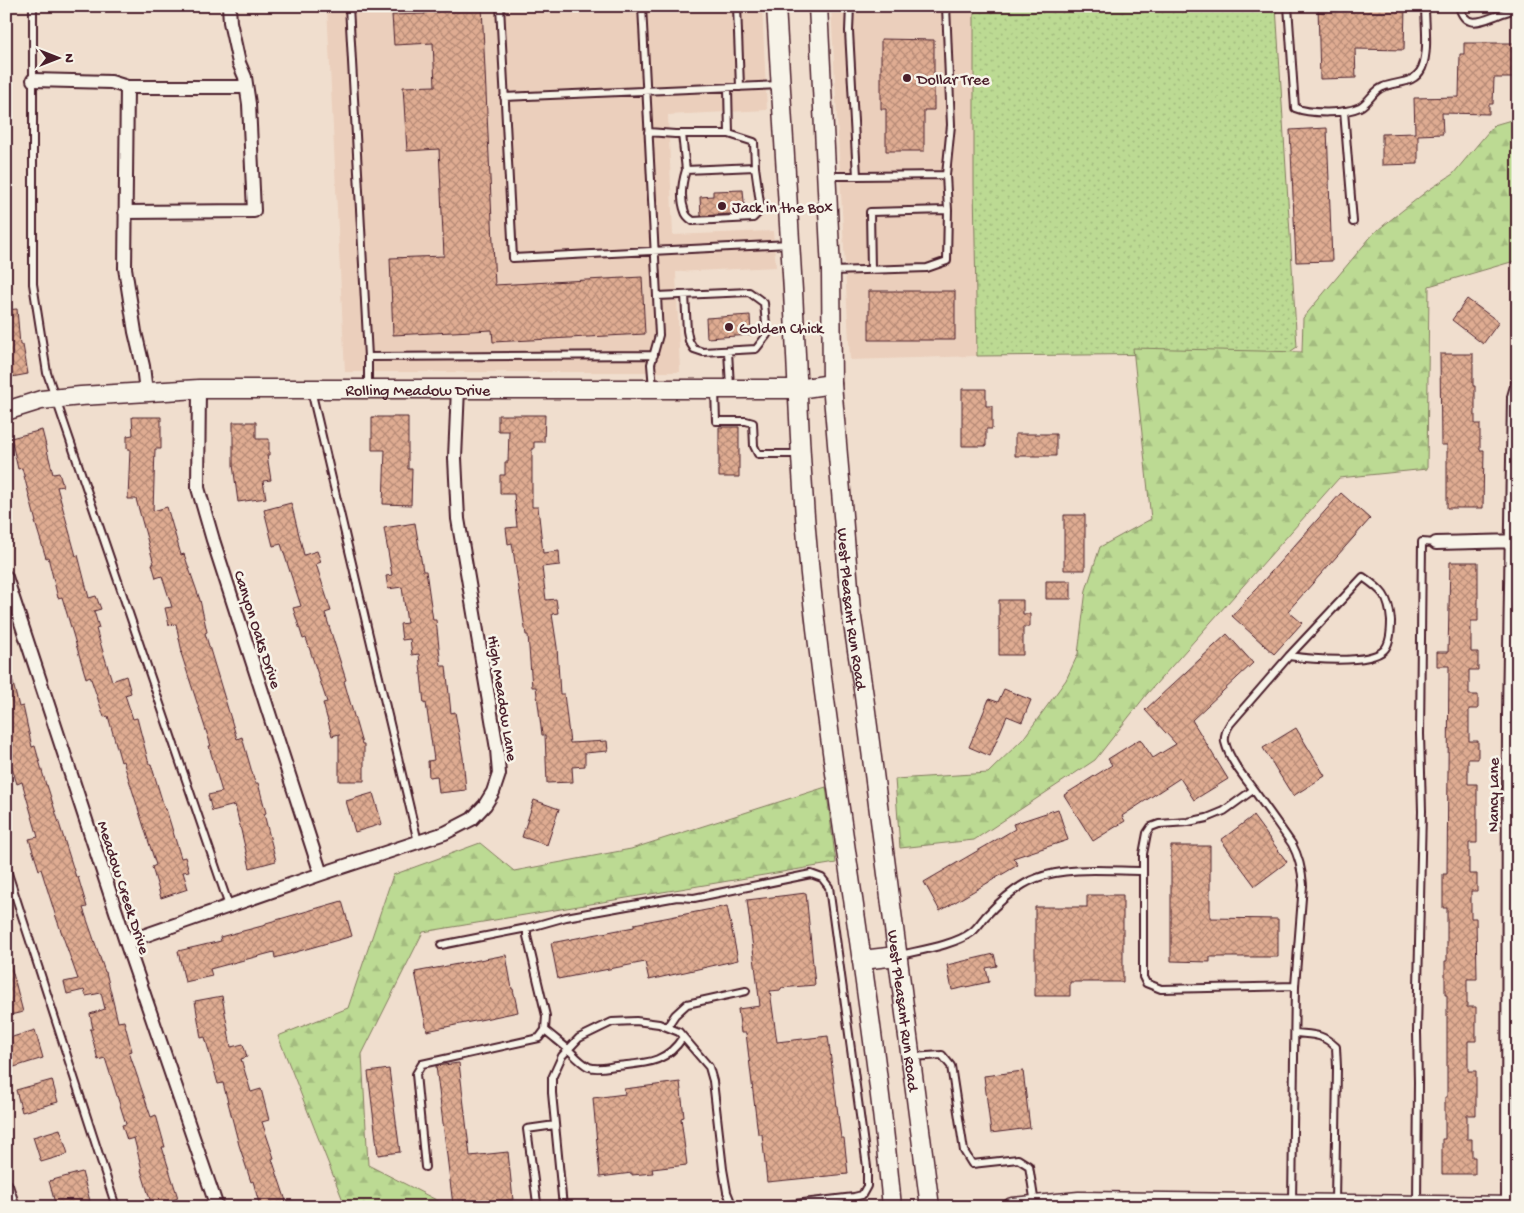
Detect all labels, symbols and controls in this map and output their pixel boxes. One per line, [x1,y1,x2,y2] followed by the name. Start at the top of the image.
[32,32,82,82] north arrow
[60,53,77,63] text: N
[901,72,913,84] marker: Dollar Tree
[916,72,990,91] place label: Dollar Tree
[716,200,728,212] marker: Jack in the Box
[732,200,833,219] place label: Jack in the Box
[723,321,735,333] marker: Golden Chick
[739,321,825,340] place label: Golden Chick
[345,383,491,402] street label: Rolling Meadow Drive
[831,527,869,693] street label: West Pleasant Run Road
[228,569,284,692] street label: Canyon Oaks Drive
[481,634,520,763] street label: High Meadow Lane
[1486,757,1505,832] street label: Nancy Lane
[91,819,152,958] street label: Meadow Creek Drive
[881,929,921,1094] street label: West Pleasant Run Road

